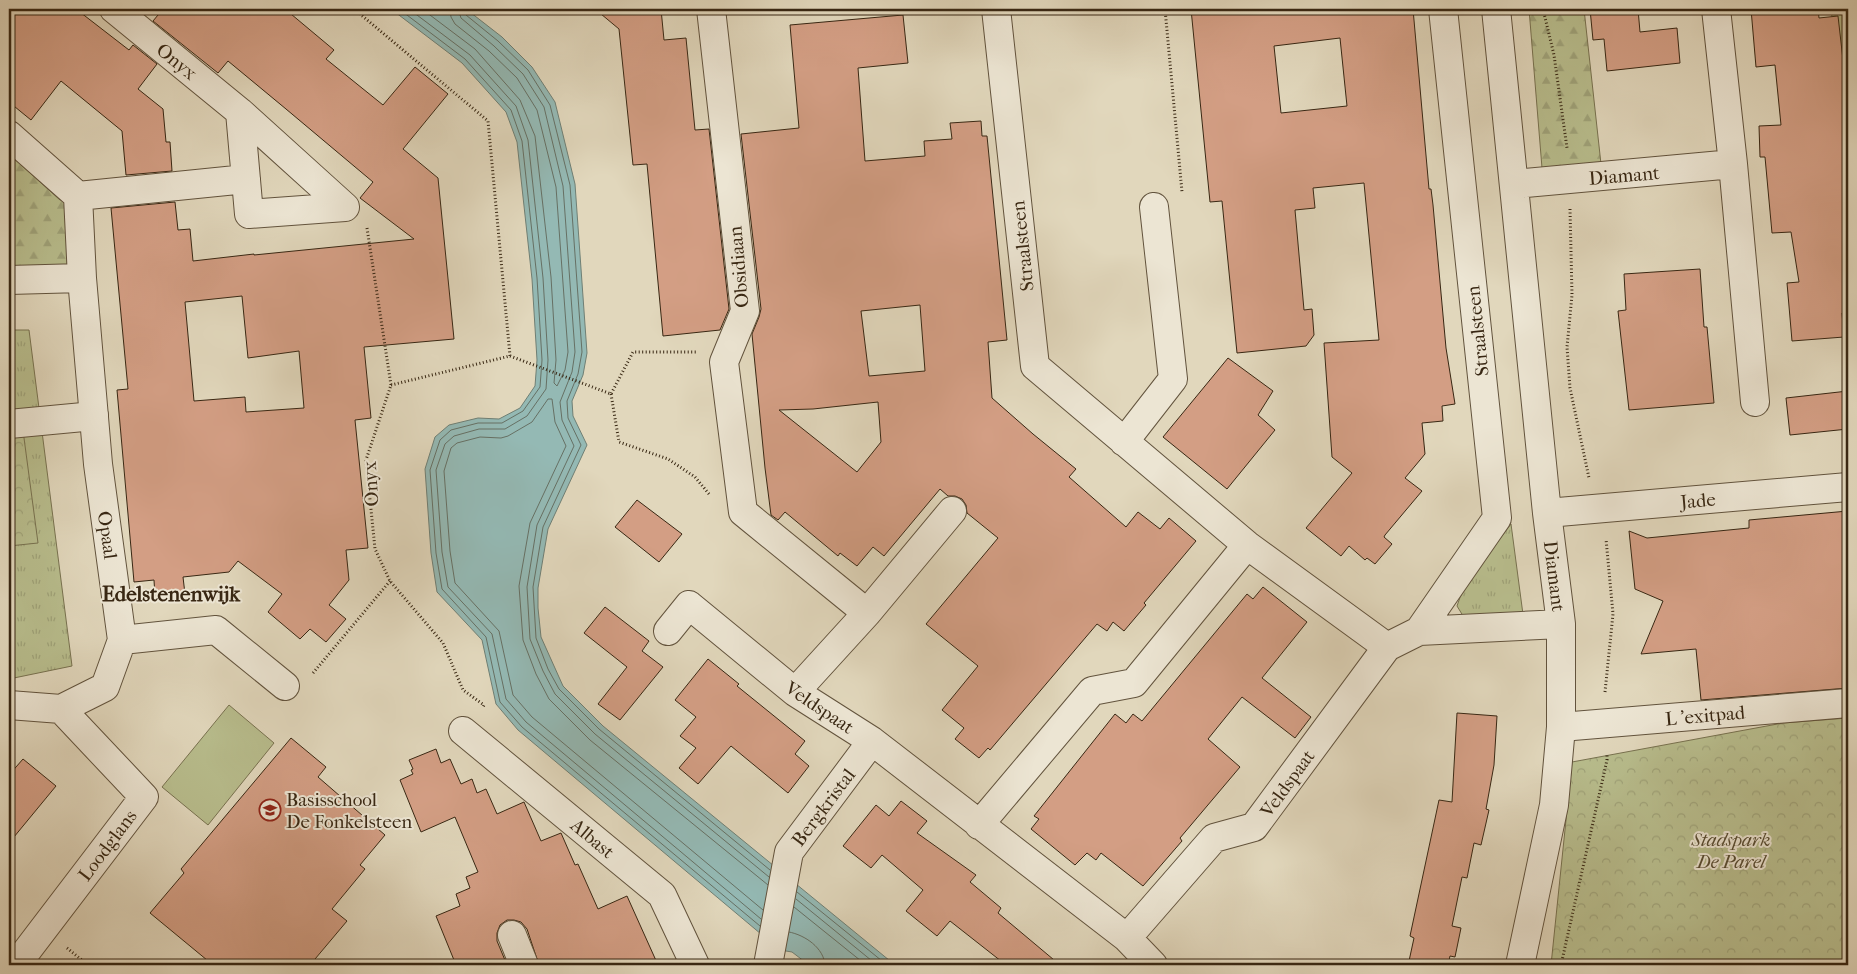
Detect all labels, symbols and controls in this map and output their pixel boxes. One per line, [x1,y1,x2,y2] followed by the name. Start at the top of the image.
[152,39,201,85] street label: Onyx
[1588,162,1661,190] street label: Diamant
[1007,199,1039,292] street label: Straalsteen
[724,225,754,309] street label: Obsidiaan
[1462,284,1494,377] street label: Straalsteen
[359,461,383,507] street label: Onyx
[1678,489,1717,514] street label: Jade
[93,510,121,561] street label: Opaal
[1539,539,1569,613] street label: Diamant
[102,582,241,606] district label: Edelstenenwijk
[780,676,858,739] street label: Veldspaat
[1664,701,1747,730] street label: L 'exitpad
[1255,745,1320,822] street label: Veldspaat
[788,765,860,851] street label: Bergkristal
[286,789,412,833] place label: Basisschool De Fonkelsteen
[258,798,282,822] school or university icon: Basisschool De Fonkelsteen
[74,806,142,886] street label: Loodglans
[565,814,619,863] street label: Albast
[1690,829,1771,873] park label: Stadspark De Parel

